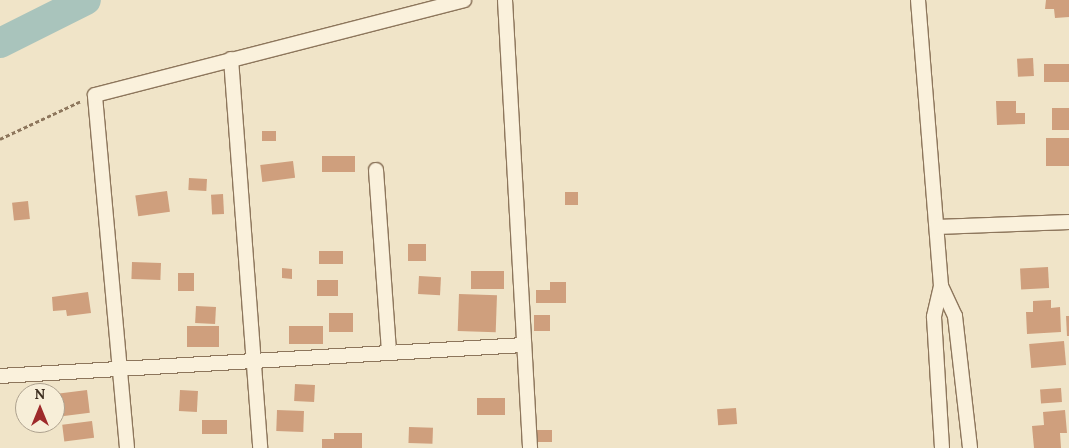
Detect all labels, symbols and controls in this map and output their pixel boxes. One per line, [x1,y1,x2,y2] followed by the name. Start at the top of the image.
[15,383,65,433] north arrow
[35,385,45,403] text: N

